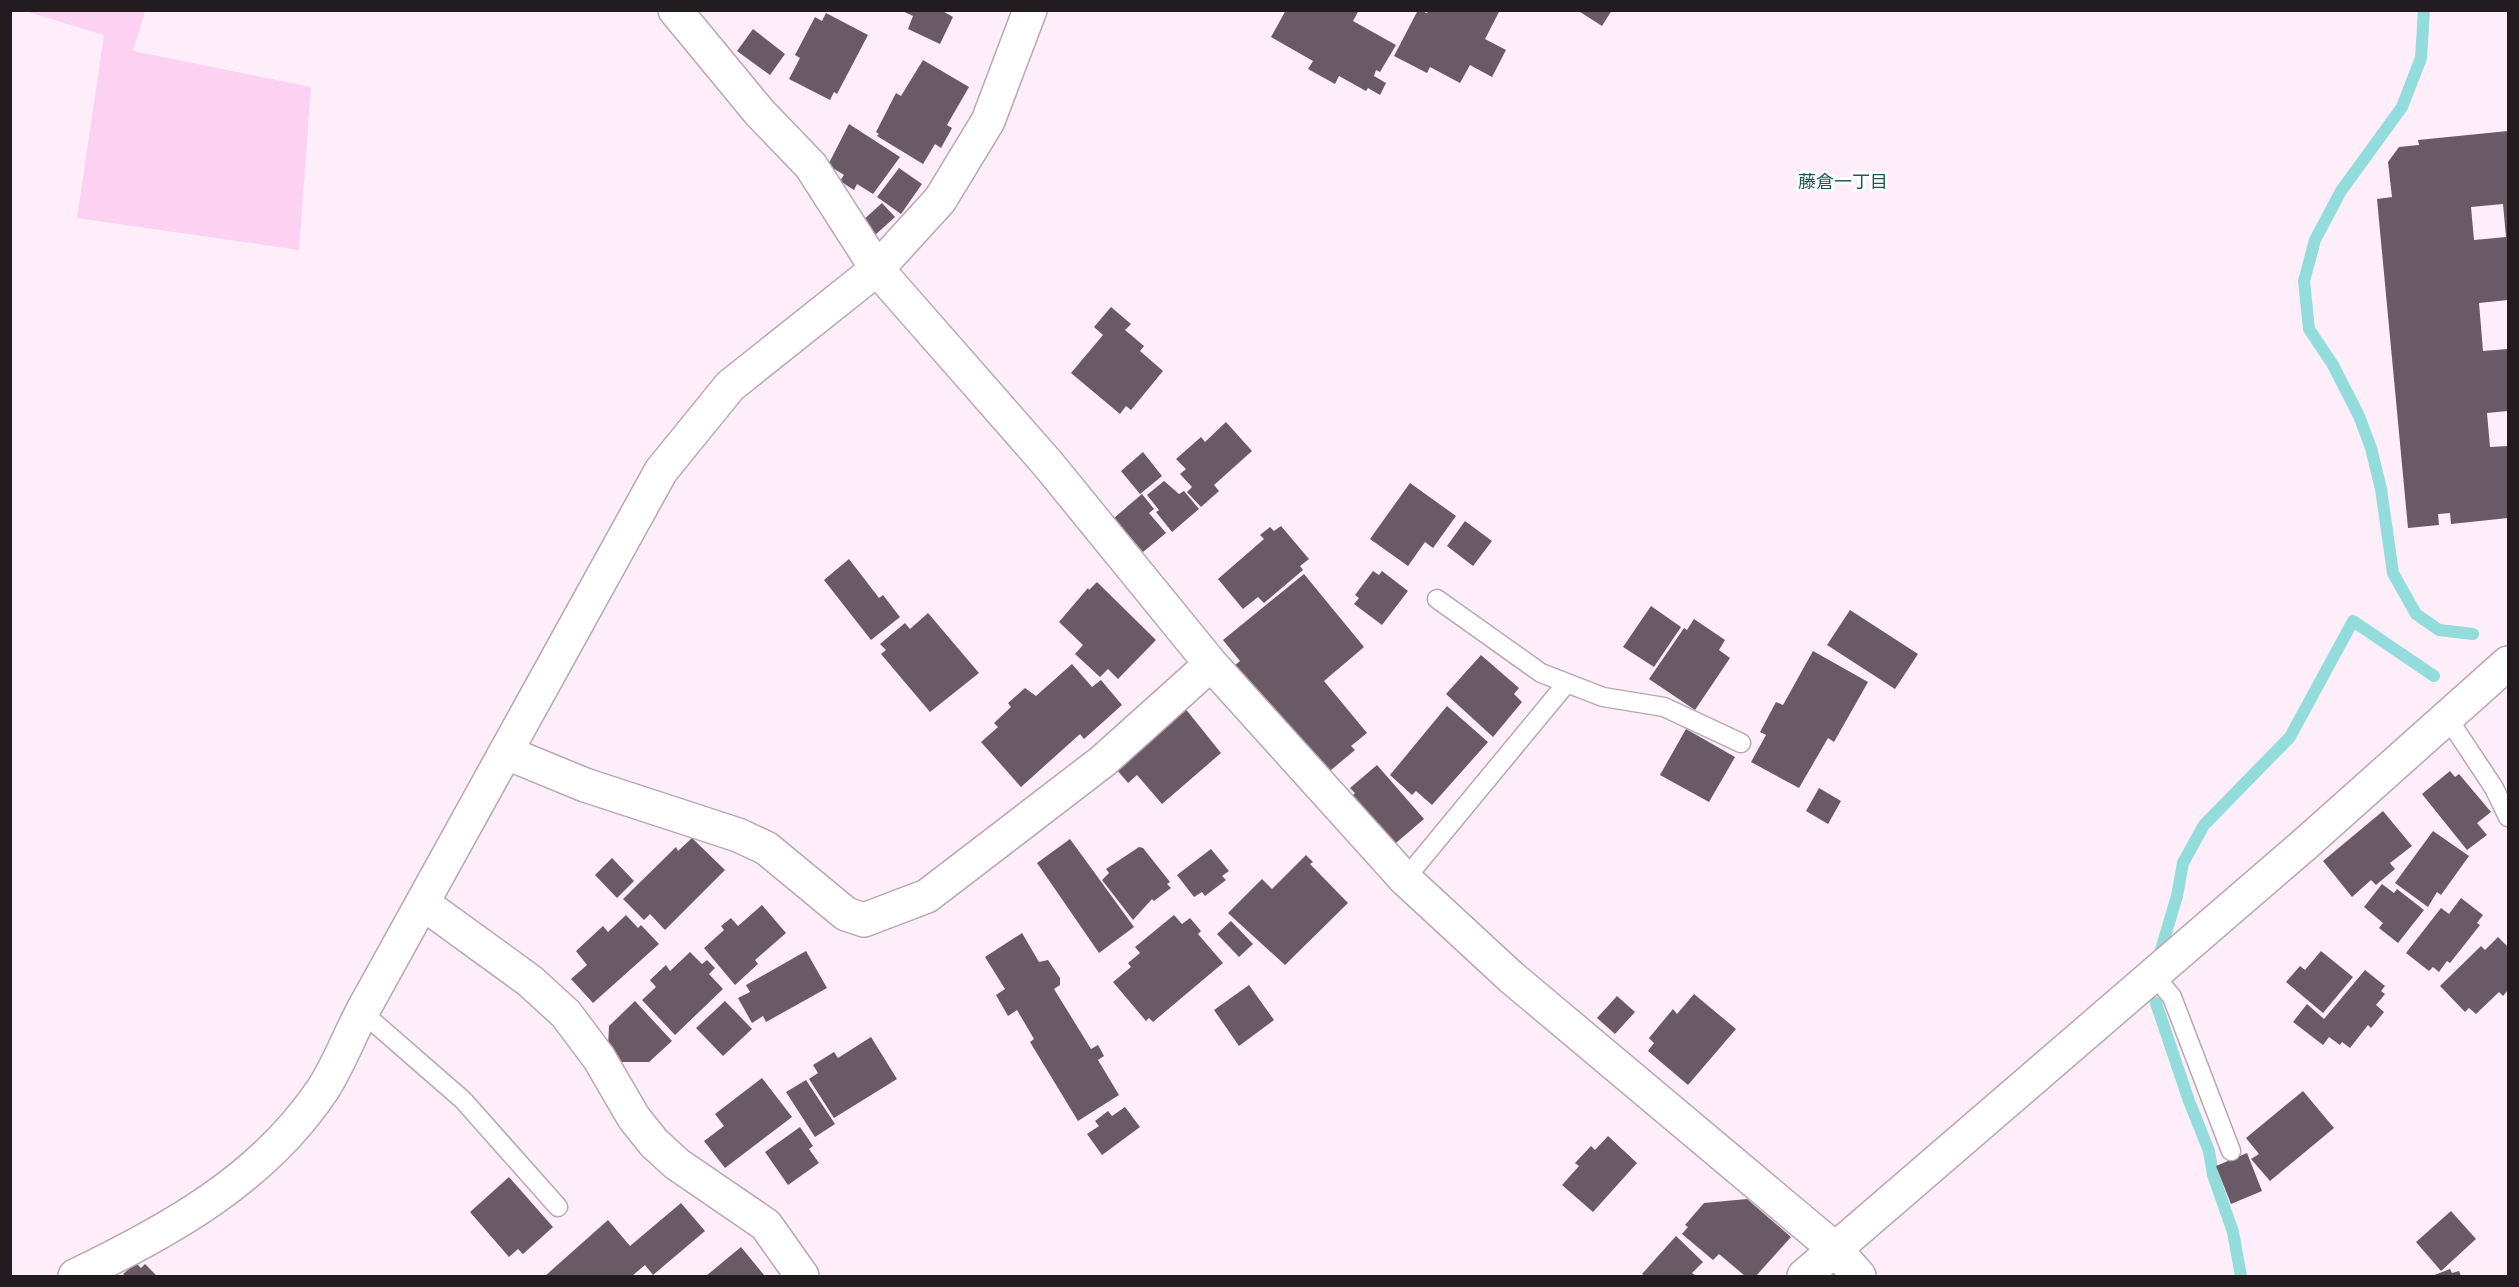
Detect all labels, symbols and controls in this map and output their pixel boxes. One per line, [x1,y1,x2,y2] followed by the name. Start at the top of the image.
[1798,171,1888,193] district label: 藤倉一丁目

